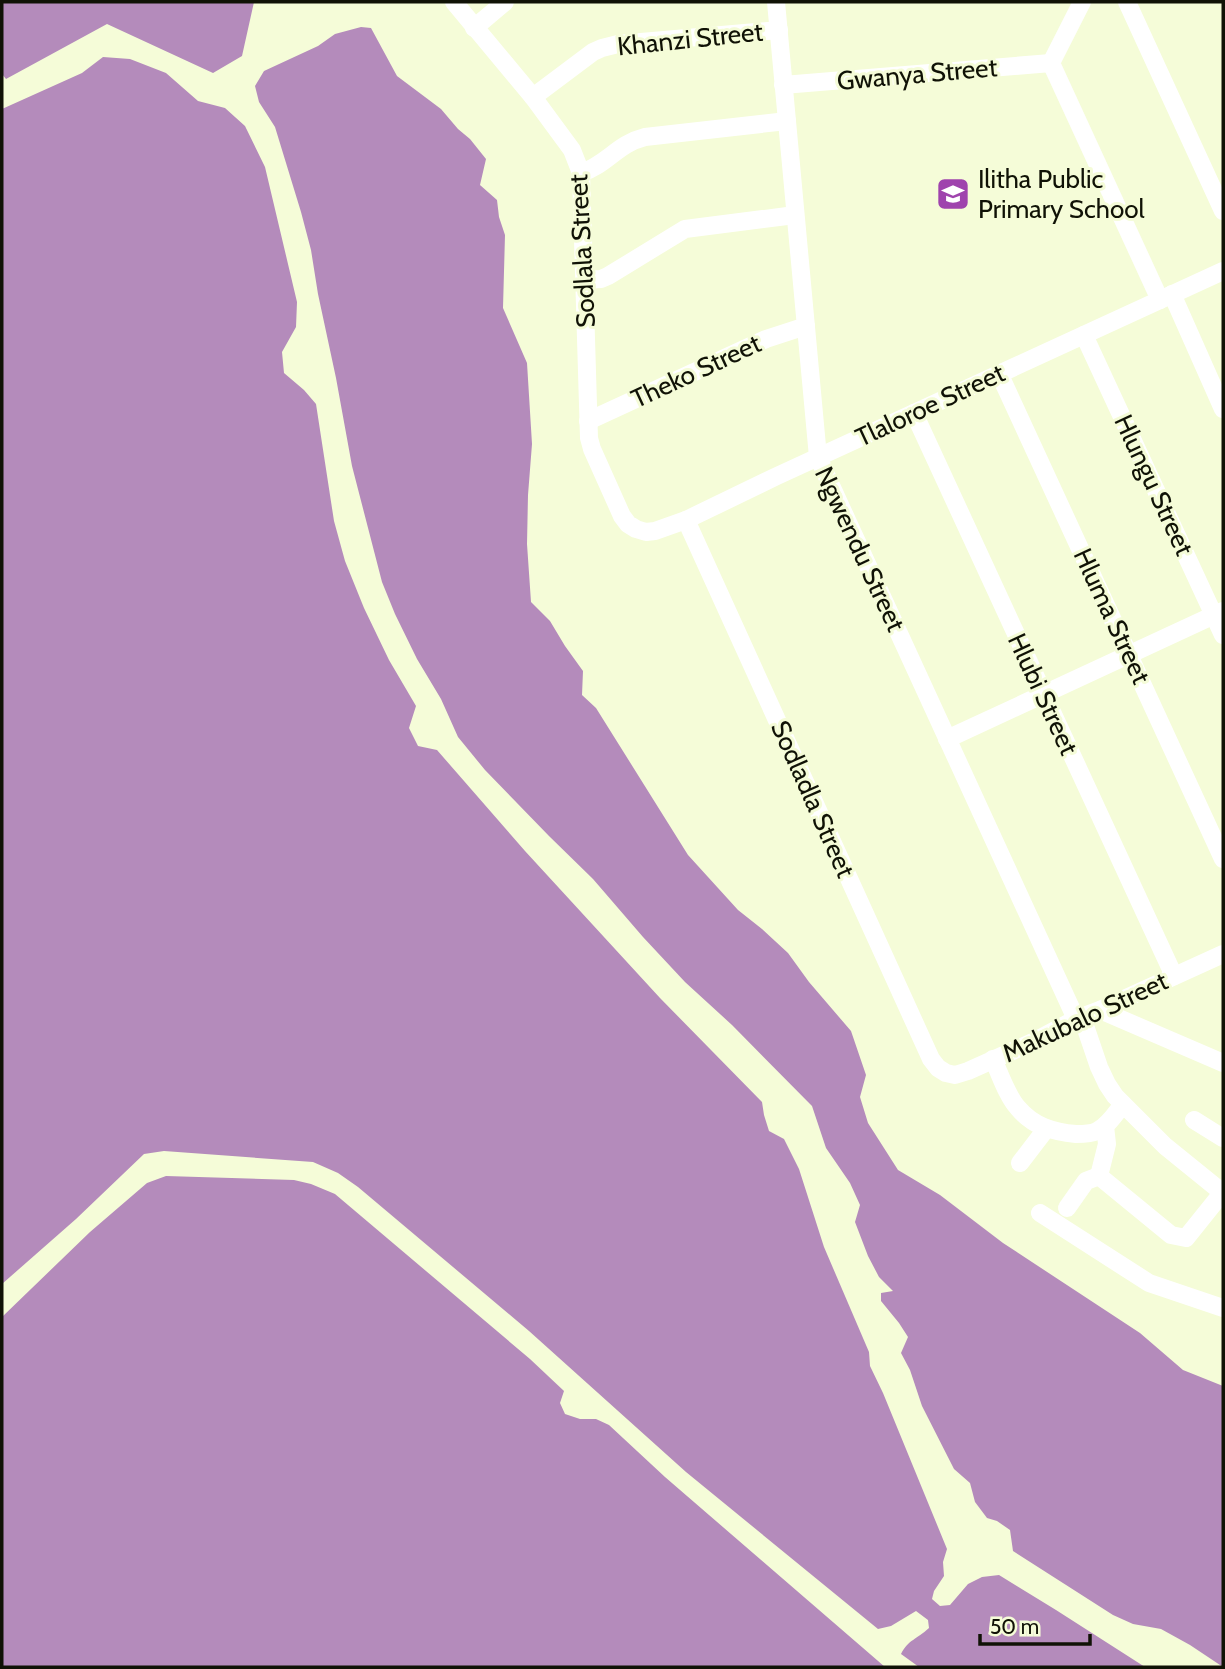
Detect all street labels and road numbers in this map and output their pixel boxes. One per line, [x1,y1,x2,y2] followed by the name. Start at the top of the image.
[616,15,765,63] street label: Khanzi Street
[836,51,999,97] street label: Gwanya Street
[562,173,602,329] street label: Sodlala Street
[626,327,766,415] street label: Theko Street
[850,356,1010,453] street label: Tlaloroe Street
[1107,410,1201,561] street label: Hlungu Street
[808,462,912,637] street label: Ngwendu Street
[1067,543,1157,689] street label: Hluma Street
[1001,628,1085,760] street label: Hlubi Street
[764,716,862,883] street label: Sodladla Street
[997,965,1173,1069] street label: Makubalo Street

